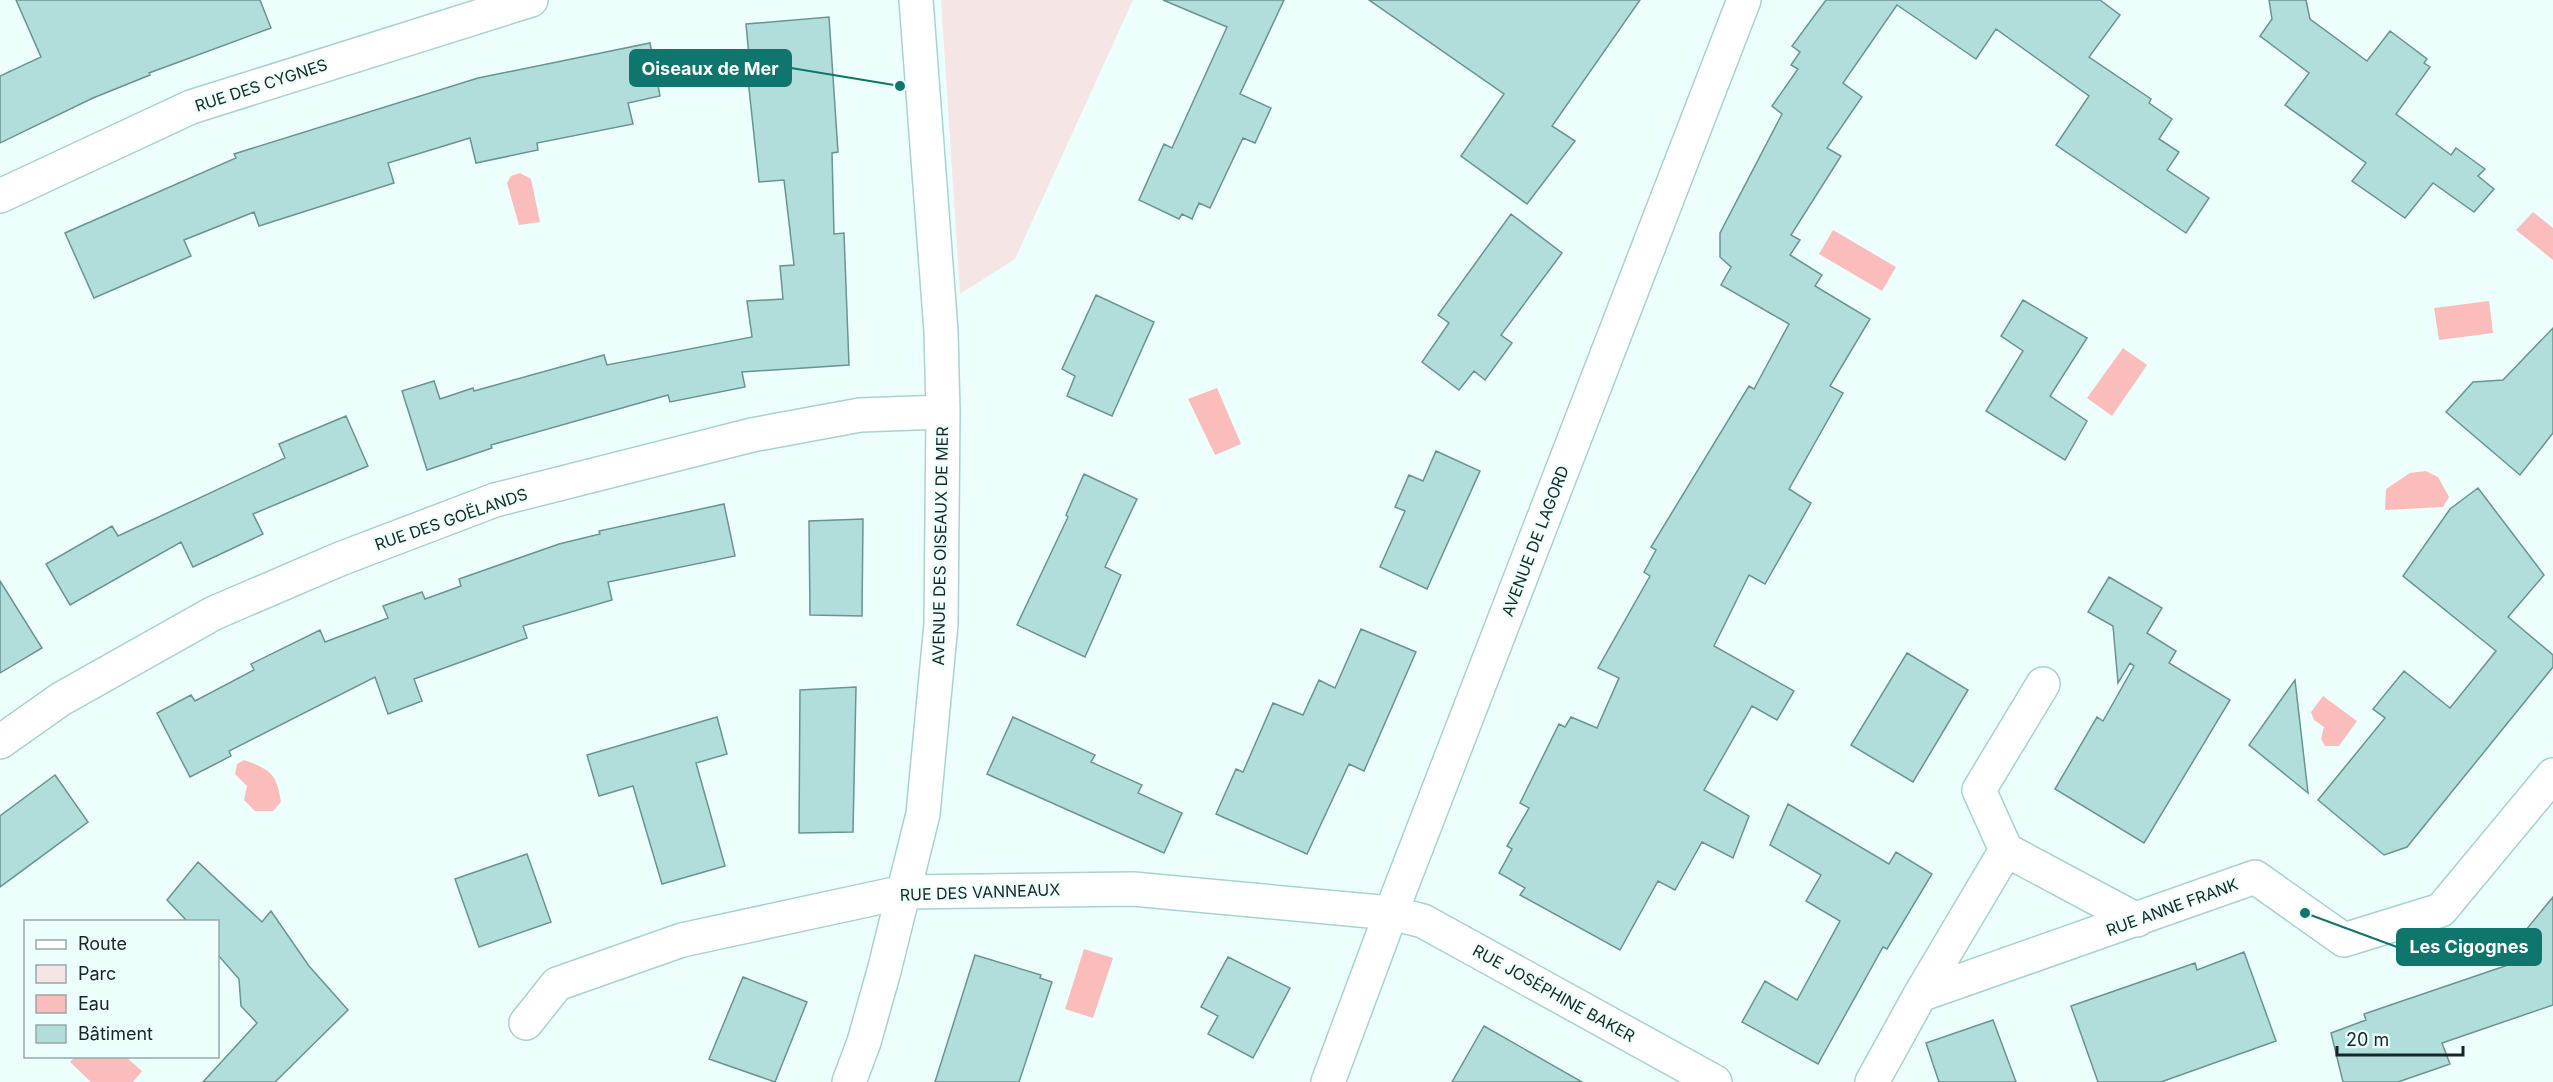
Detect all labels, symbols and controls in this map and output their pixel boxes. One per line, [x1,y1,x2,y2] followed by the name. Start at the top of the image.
[630,50,791,86] callout: Oiseaux de Mer
[192,54,330,116] street label: RUE DES CYGNES
[641,58,779,79] text: Oiseaux de Mer
[928,426,952,666] street label: AVENUE DES OISEAUX DE MER
[1497,463,1573,619] street label: AVENUE DE LAGORD
[372,483,530,555] street label: RUE DES GOËLANDS
[2103,874,2241,940] street label: RUE ANNE FRANK
[899,879,1061,905] street label: RUE DES VANNEAUX
[24,920,219,1058] legend
[2397,929,2541,965] callout: Les Cigognes
[78,933,127,954] text: Route
[2409,936,2529,957] text: Les Cigognes
[1469,940,1639,1046] street label: RUE JOSÉPHINE BAKER
[78,963,116,984] text: Parc
[78,993,110,1014] text: Eau
[2337,1019,2463,1057] scale bar
[78,1023,153,1044] text: Bâtiment
[2346,1029,2389,1050] text: 20 m

